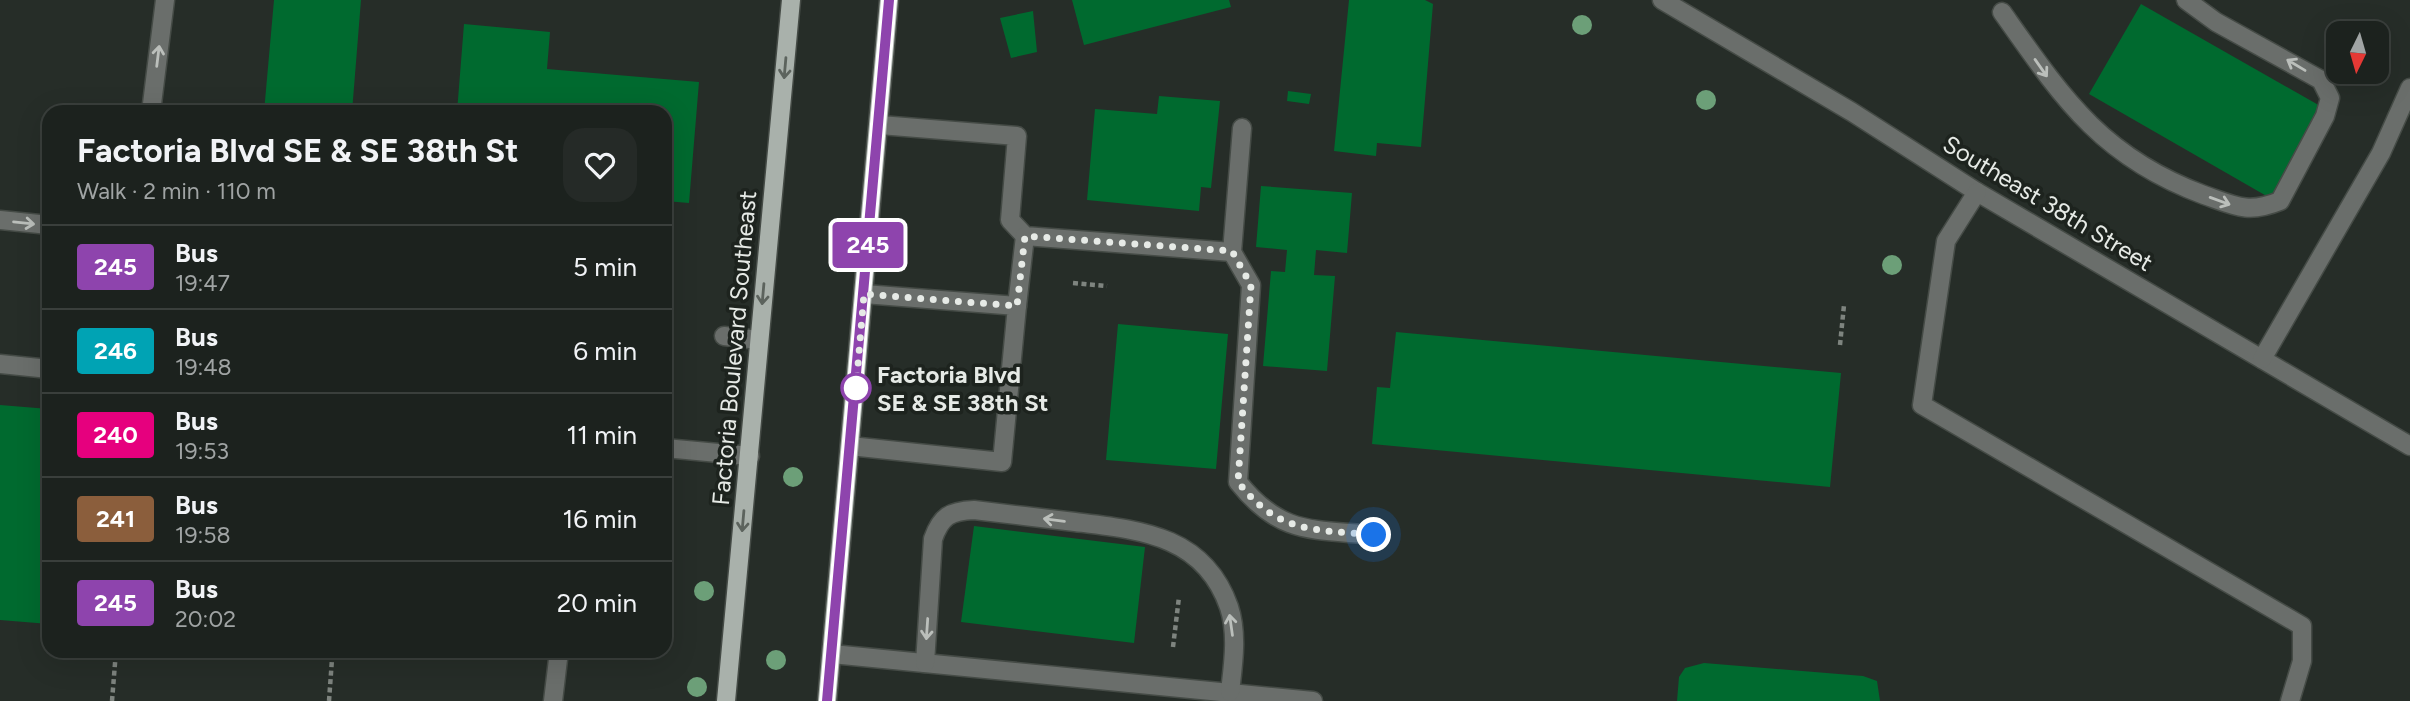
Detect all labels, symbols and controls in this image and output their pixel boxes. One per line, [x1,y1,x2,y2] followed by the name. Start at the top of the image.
[2326,21,2389,84] north arrow
[2326,21,2389,84] map controls
[152,45,165,68] one-way arrow
[778,56,791,79] one-way arrow
[2034,58,2049,77] one-way arrow
[2287,58,2307,72] one-way arrow
[563,128,637,202] button: heart
[1938,129,2158,277] street label: Southeast 38th Street
[77,131,519,170] text: Factoria Blvd SE & SE 38th St
[77,177,276,205] text: Walk · 2 min · 110 m
[706,190,762,506] street label: Factoria Boulevard Southeast
[2208,195,2230,208] one-way arrow
[13,216,35,229] one-way arrow
[828,222,908,268] line badge: 245
[846,230,890,259] text: 245
[175,237,218,269] text: Bus
[573,251,637,283] text: 5 min
[94,252,137,281] text: 245
[175,269,230,297] text: 19:47
[757,283,770,305] one-way arrow
[175,321,218,353] text: Bus
[573,335,637,367] text: 6 min
[94,336,137,365] text: 246
[175,353,232,381] text: 19:48
[877,360,1048,417] place label: Factoria Blvd SE & SE 38th St
[841,373,871,403] marker: Factoria Blvd SE & SE 38th St
[175,405,218,437] text: Bus
[566,419,637,451] text: 11 min
[93,420,138,449] text: 240
[175,437,229,465] text: 19:53
[175,489,218,521] text: Bus
[562,503,637,535] text: 16 min
[96,504,135,533] text: 241
[737,509,750,532] one-way arrow
[1043,513,1066,526] one-way arrow
[1356,517,1391,552] your location
[175,521,231,549] text: 19:58
[175,573,218,605] text: Bus
[557,587,637,619] text: 20 min
[94,588,137,617] text: 245
[175,605,236,633] text: 20:02
[1225,614,1238,637] one-way arrow
[920,617,933,640] one-way arrow

